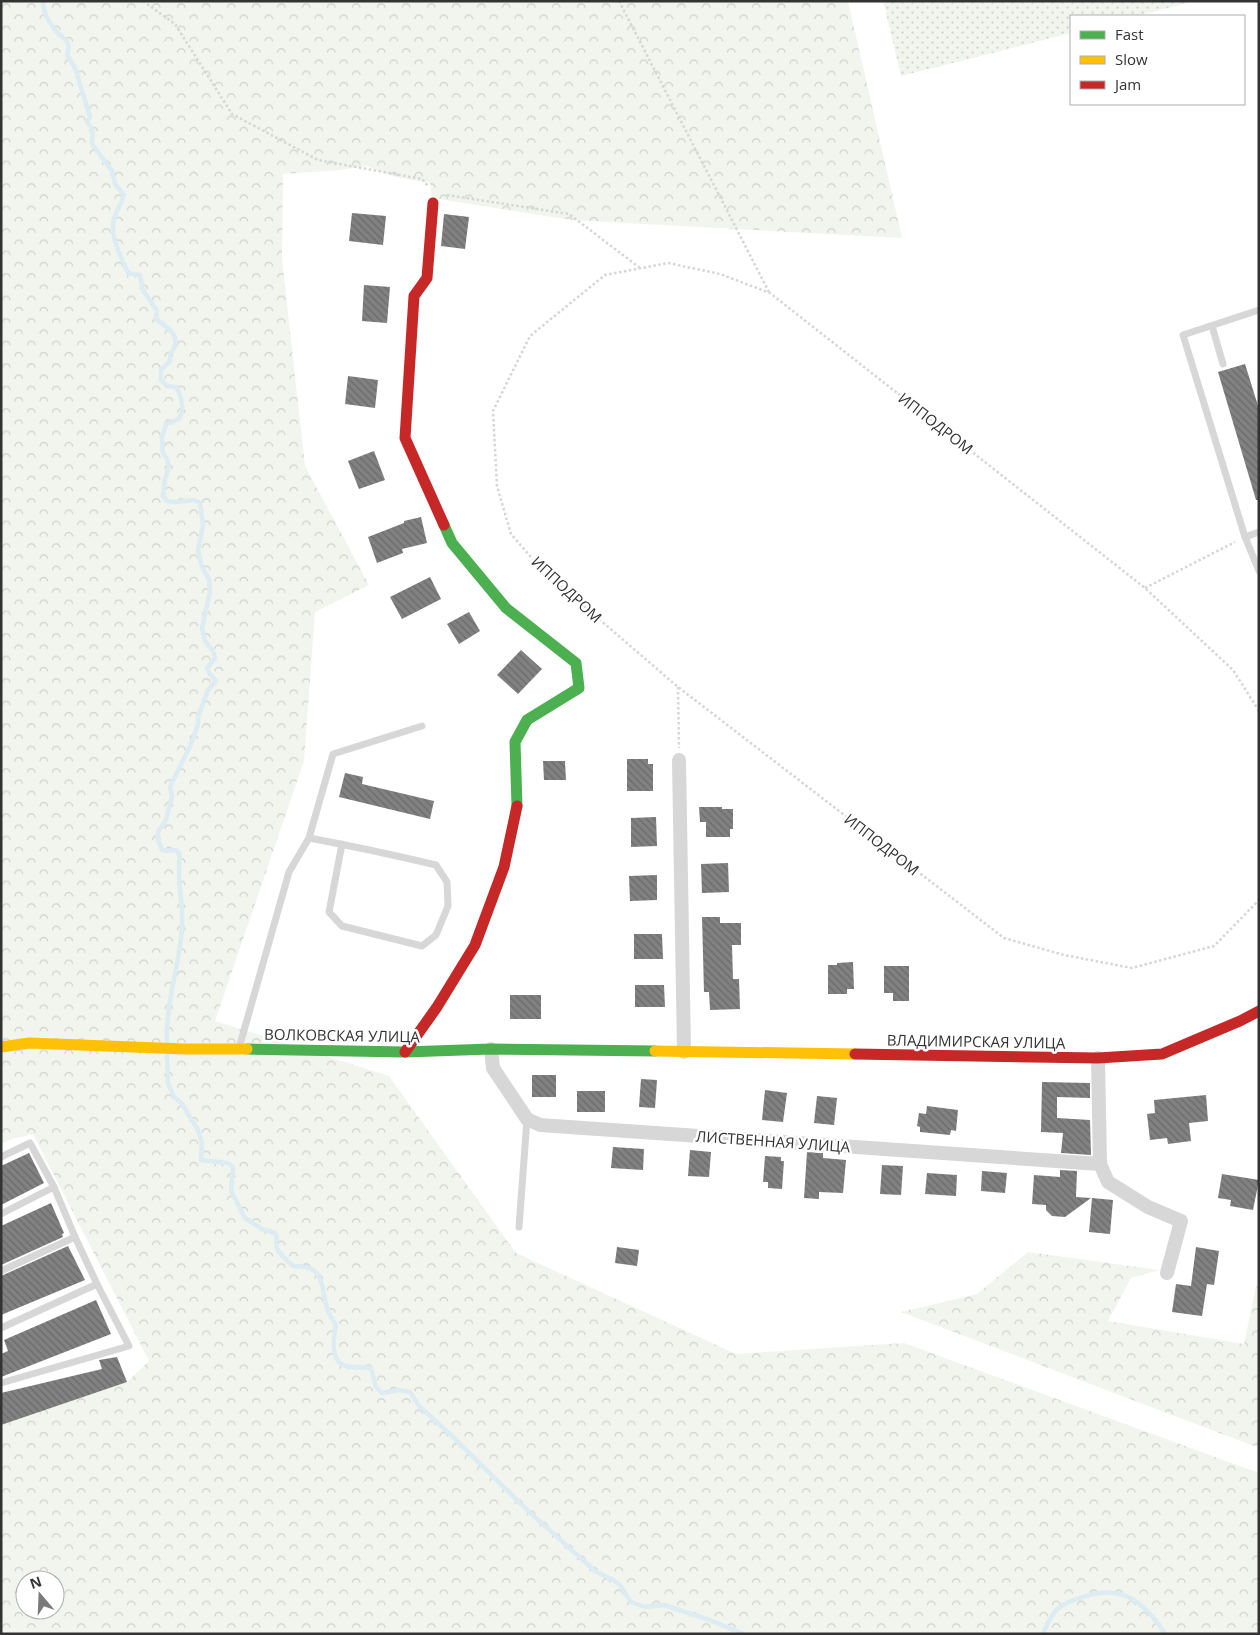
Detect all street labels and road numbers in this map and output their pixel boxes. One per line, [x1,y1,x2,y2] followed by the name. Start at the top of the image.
[895,388,977,458] street label: ИППОДРОМ
[528,551,606,627] street label: ИППОДРОМ
[841,809,923,879] street label: ИППОДРОМ
[264,1024,420,1046] street label: ВОЛКОВСКАЯ УЛИЦА
[887,1029,1066,1053] street label: ВЛАДИМИРСКАЯ УЛИЦА
[695,1126,851,1156] street label: ЛИСТВЕННАЯ УЛИЦА

